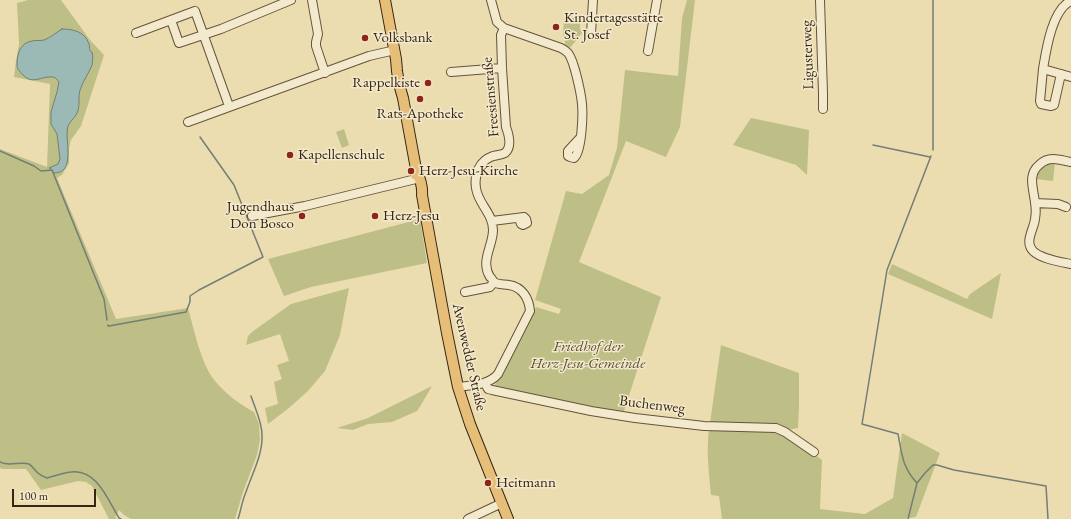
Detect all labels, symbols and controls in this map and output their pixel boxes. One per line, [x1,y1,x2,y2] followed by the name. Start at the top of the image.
[564,9,663,44] place label: Kindertagesstätte St. Josef
[798,20,818,90] street label: Ligusterweg
[551,22,561,32] marker: Kindertagesstätte St. Josef
[373,29,433,47] place label: Volksbank
[360,33,370,43] marker: Volksbank
[479,56,503,138] street label: Freesienstraße
[352,74,420,92] place label: Rappelkiste
[423,78,433,88] marker: Rappelkiste
[415,94,425,104] marker: Rats-Apotheke
[376,105,464,123] place label: Rats-Apotheke
[298,146,385,164] place label: Kapellenschule
[285,150,295,160] marker: Kapellenschule
[419,162,518,180] place label: Herz-Jesu-Kirche
[406,166,416,176] marker: Herz-Jesu-Kirche
[227,198,294,233] place label: Jugendhaus Don Bosco
[383,207,439,225] place label: Herz-Jesu
[297,211,307,221] marker: Jugendhaus Don Bosco
[370,211,380,221] marker: Herz-Jesu
[448,302,490,412] street label: Avenwedder Straße
[531,338,645,373] park label: Friedhof der Herz-Jesu-Gemeinde
[618,392,686,418] street label: Buchenweg
[496,474,556,492] place label: Heitmann
[483,478,493,488] marker: Heitmann
[14,481,98,507] scale bar
[19,488,48,504] text: 100 m

